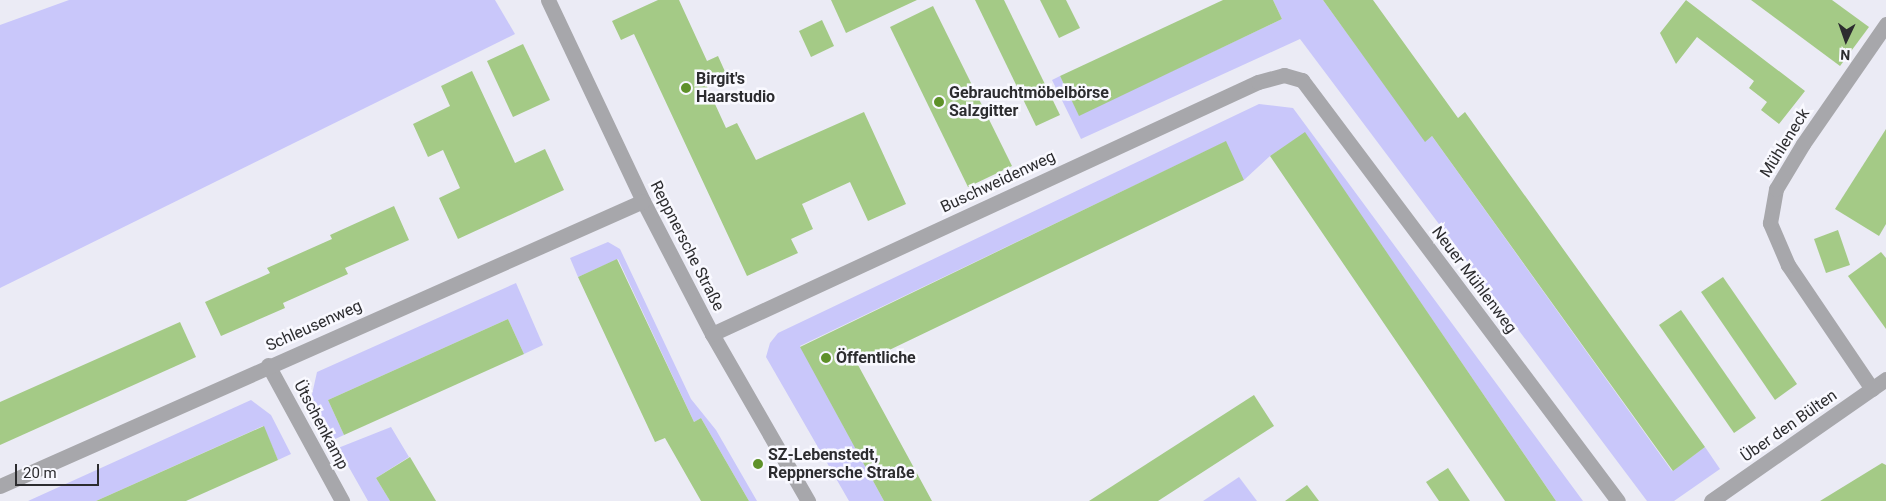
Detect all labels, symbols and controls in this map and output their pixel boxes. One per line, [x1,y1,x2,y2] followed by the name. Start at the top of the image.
[1821,15,1871,65] north arrow
[1840,47,1851,63] text: N
[696,69,775,107] place label: Birgit's Haarstudio
[680,82,692,94] marker: Birgit's Haarstudio
[949,83,1109,121] place label: Gebrauchtmöbelbörse Salzgitter
[933,96,945,108] marker: Gebrauchtmöbelbörse Salzgitter
[1756,105,1814,181] street label: Mühleneck
[938,147,1058,217] street label: Buschweidenweg
[646,178,728,314] street label: Reppnersche Straße
[1428,223,1520,337] street label: Neuer Mühlenweg
[263,296,365,356] street label: Schleusenweg
[836,348,916,368] place label: Öffentliche
[820,352,832,364] marker: Öffentliche
[289,377,353,473] street label: Ütschenkamp
[1737,386,1841,466] street label: Über den Bülten
[768,445,915,483] place label: SZ-Lebenstedt, Reppnersche Straße
[18,454,101,486] scale bar
[752,458,764,470] marker: SZ-Lebenstedt, Reppnersche Straße
[23,464,57,482] text: 20 m

